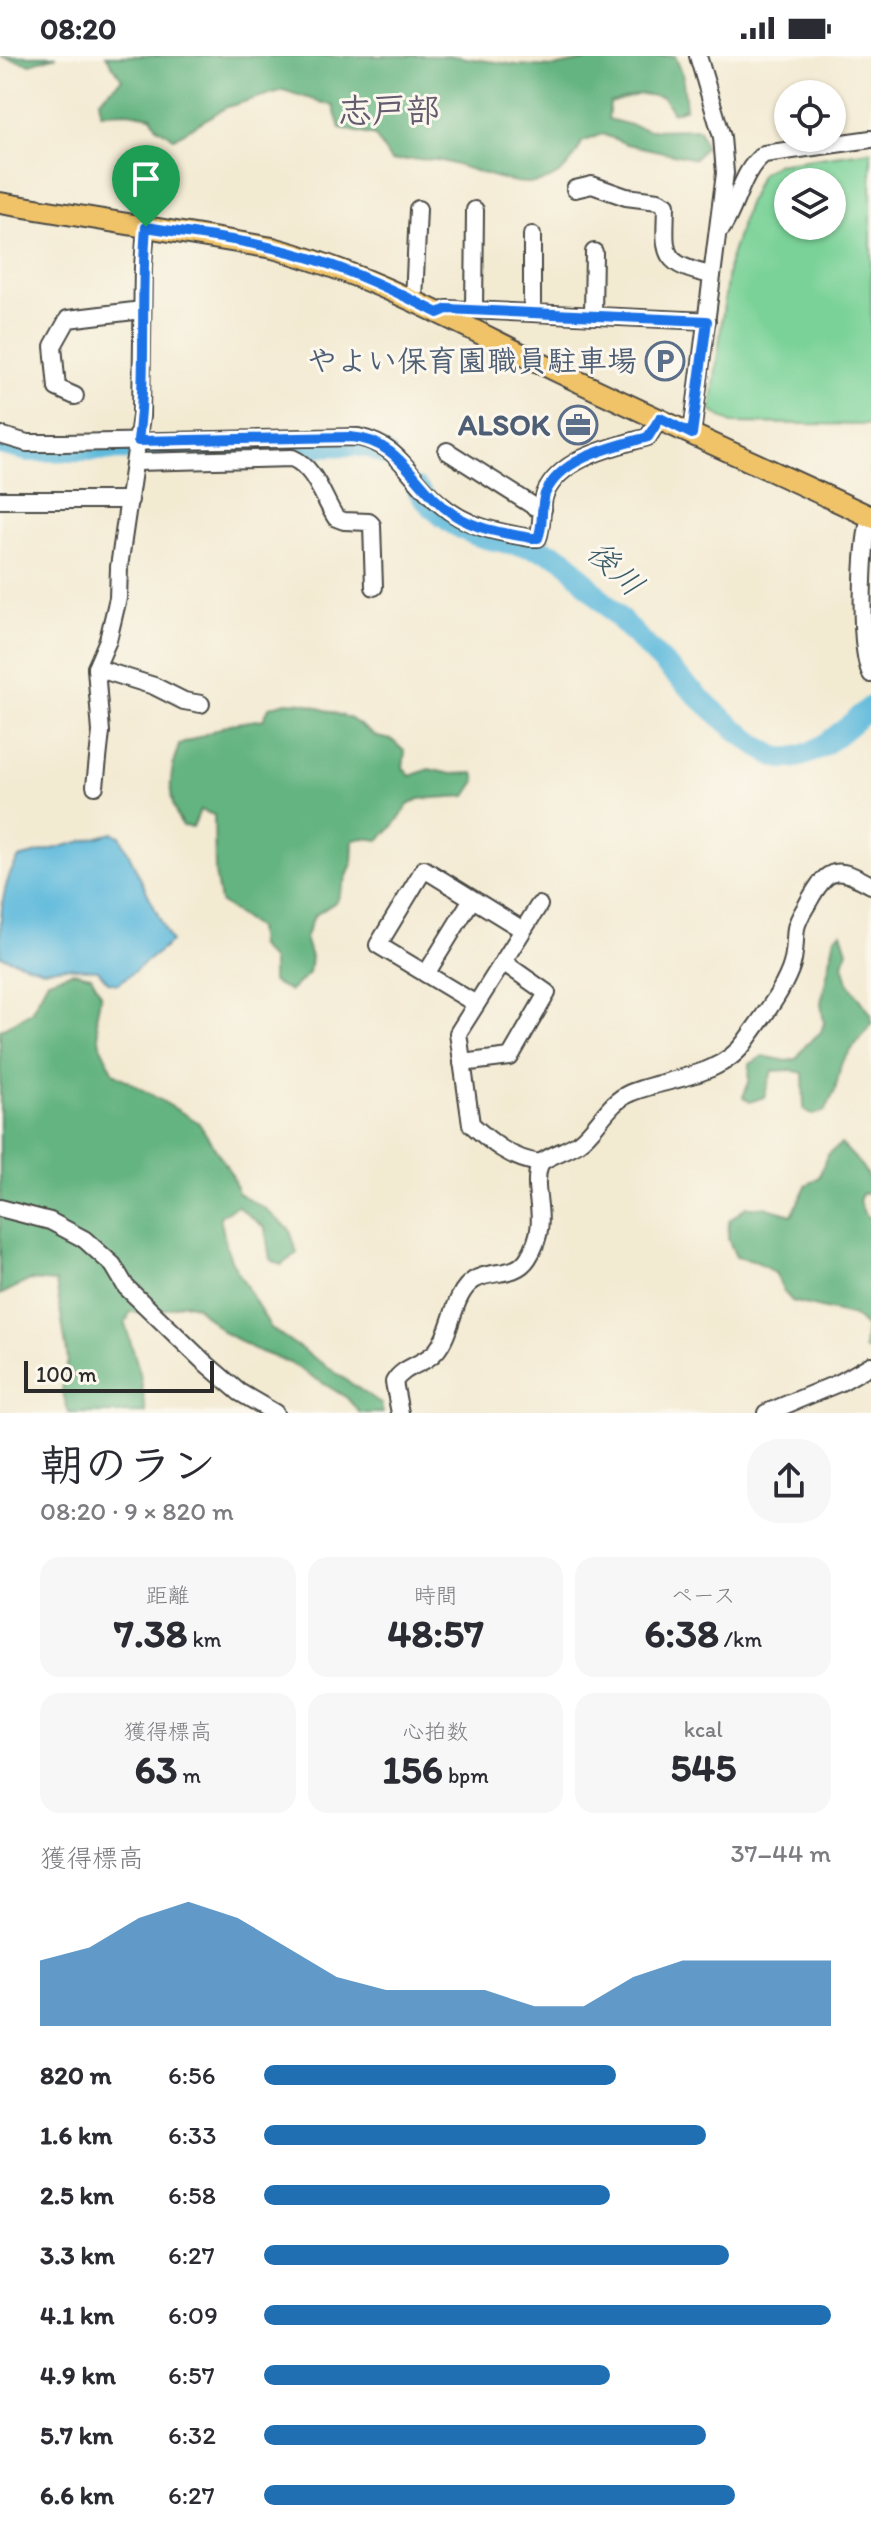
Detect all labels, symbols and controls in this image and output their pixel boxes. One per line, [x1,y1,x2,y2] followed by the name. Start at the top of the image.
[40,10,117,47] text: 08:20
[774,80,846,240] map controls
[774,80,846,152] button: locate
[338,90,440,131] district label: 志戸部
[112,145,180,227] pin
[124,157,168,201] icon: arrive
[774,168,846,240] button: layers
[644,340,686,382] parking icon: やよい保育園職員駐車場
[307,342,637,379] place label: やよい保育園職員駐車場
[557,404,599,446] office icon: ALSOK
[457,406,551,443] place label: ALSOK
[580,532,652,604] water label: 後川
[24,1357,214,1393] scale bar
[36,1361,97,1388] text: 100 m
[40,1438,216,1491] text: 朝のラン
[747,1439,831,1523] button: share
[40,1495,234,1527] text: 08:20 · 9 × 820 m
[146,1582,190,1609] text: 距離
[413,1582,458,1609] text: 時間
[671,1582,736,1609] text: ペース
[114,1609,188,1657] text: 7.38
[387,1609,484,1657] text: 48:57
[644,1609,719,1657] text: 6:38
[188,1626,222,1653] text: km
[719,1626,762,1653] text: /km
[684,1716,723,1743] text: kcal
[124,1718,212,1745] text: 獲得標高
[402,1718,469,1745] text: 心拍数
[670,1743,736,1791] text: 545
[135,1745,178,1793] text: 63
[382,1745,443,1793] text: 156
[178,1762,201,1789] text: m
[443,1762,489,1789] text: bpm
[730,1837,831,1869] text: 37–44 m
[40,1842,144,1874] text: 獲得標高
[40,2059,112,2091] text: 820 m
[168,2059,216,2091] text: 6:56
[40,2119,112,2151] text: 1.6 km
[168,2119,216,2151] text: 6:33
[40,2179,114,2211] text: 2.5 km
[168,2179,216,2211] text: 6:58
[40,2239,115,2271] text: 3.3 km
[168,2239,215,2271] text: 6:27
[40,2299,114,2331] text: 4.1 km
[168,2299,218,2331] text: 6:09
[40,2359,116,2391] text: 4.9 km
[168,2359,215,2391] text: 6:57
[40,2419,113,2451] text: 5.7 km
[168,2419,216,2451] text: 6:32
[40,2479,114,2511] text: 6.6 km
[168,2479,215,2511] text: 6:27

